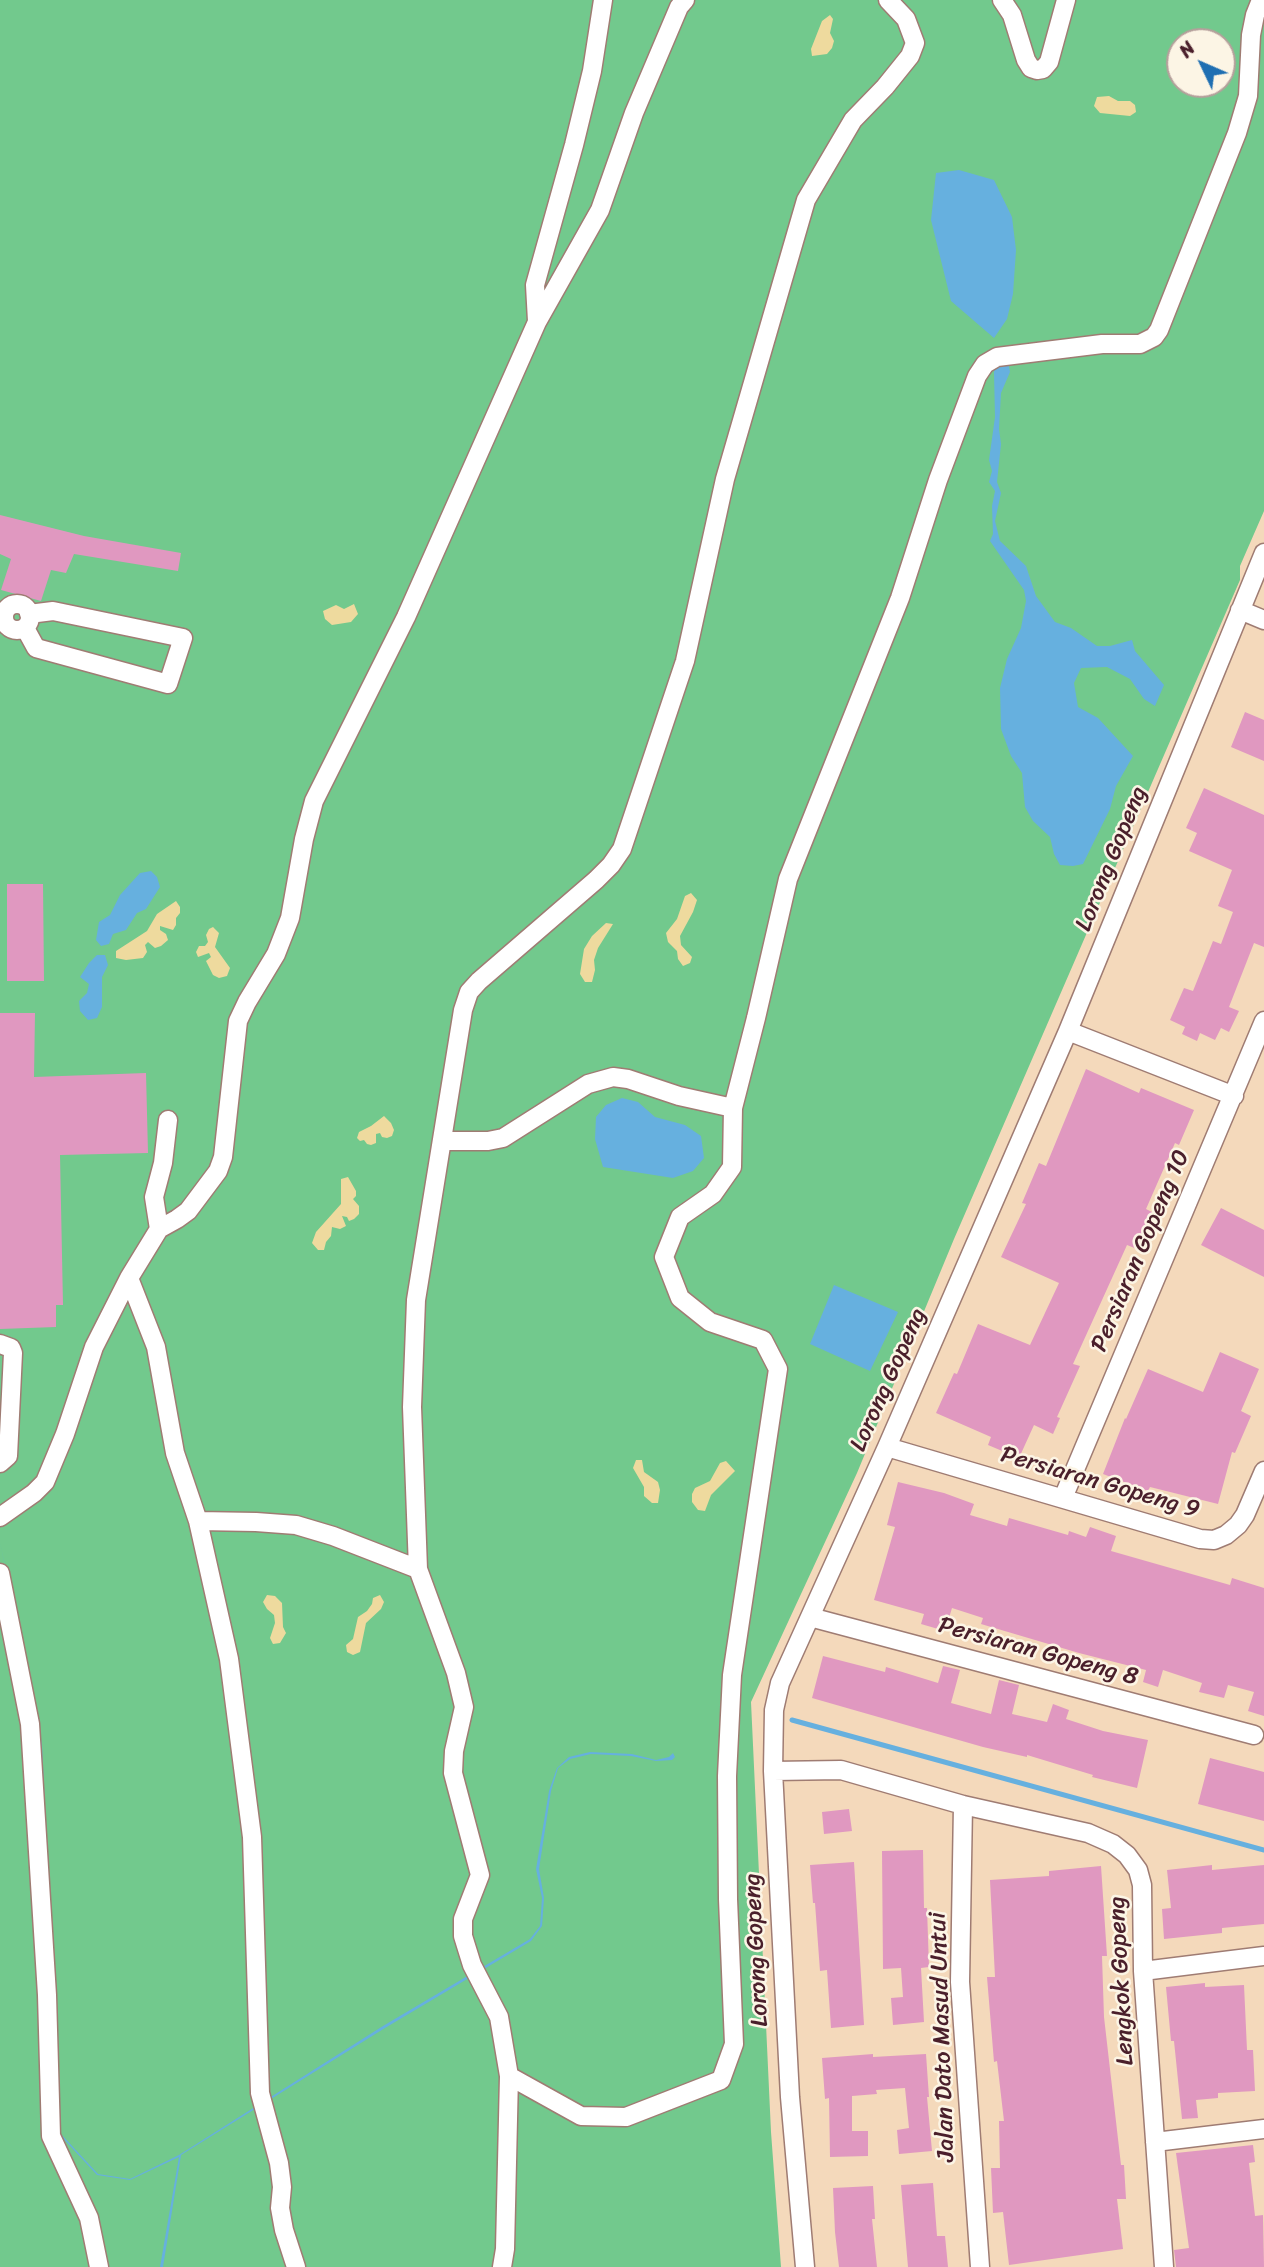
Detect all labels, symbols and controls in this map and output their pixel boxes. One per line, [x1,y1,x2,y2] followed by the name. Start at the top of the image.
[1166,28,1236,98] north arrow
[1171,33,1203,66] text: N
[1070,782,1154,936] street label: Lorong Gopeng
[1085,1146,1197,1356] street label: Persiaran Gopeng 10
[845,1304,933,1456] street label: Lorong Gopeng
[997,1441,1203,1525] street label: Persiaran Gopeng 9
[935,1612,1141,1692] street label: Persiaran Gopeng 8
[739,1872,775,2028] street label: Lorong Gopeng
[1103,1896,1141,2066] street label: Lengkok Gopeng
[924,1912,962,2162] street label: Jalan Dato Masud Untui

